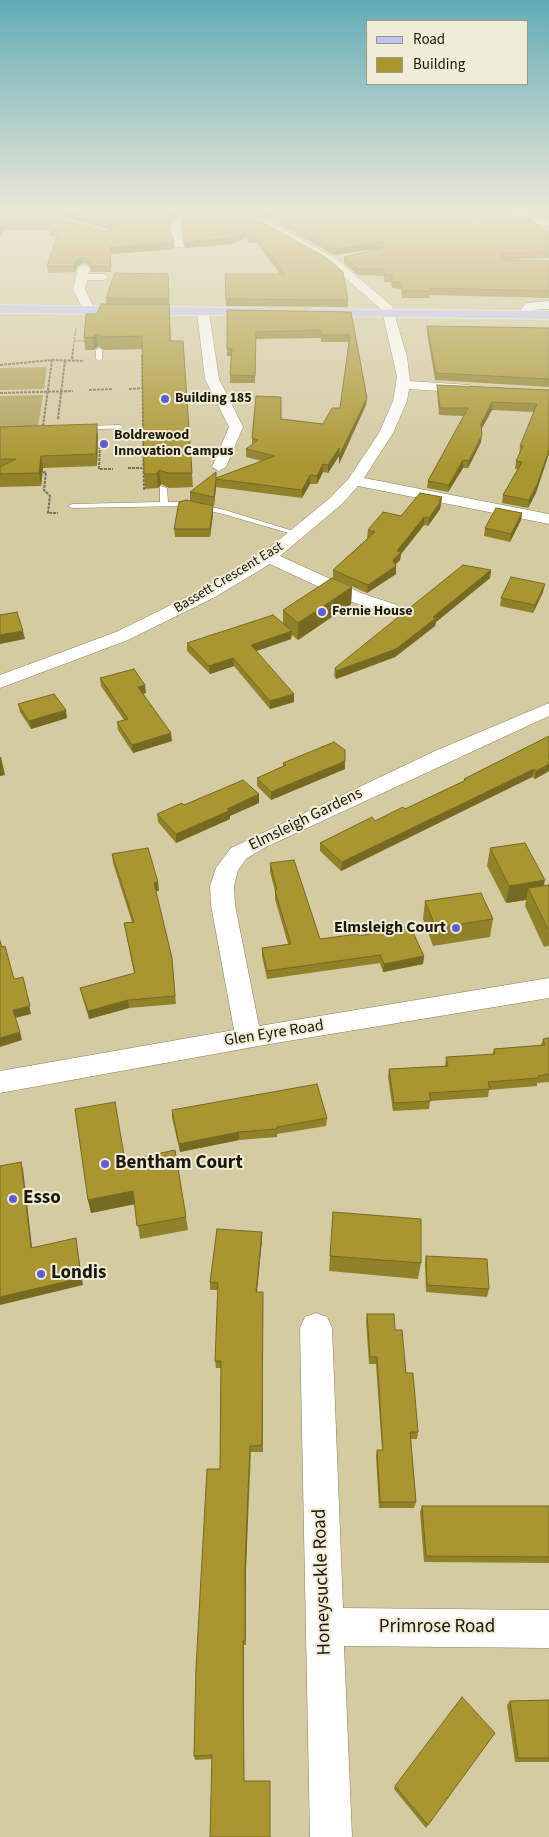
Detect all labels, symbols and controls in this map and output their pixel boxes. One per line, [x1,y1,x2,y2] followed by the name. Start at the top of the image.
[366,20,529,85] legend
[413,29,445,50] text: Road
[413,54,465,75] text: Building
[175,391,252,407] place label: Building 185
[159,393,171,405] marker: Building 185
[114,428,234,461] place label: Boldrewood Innovation Campus
[98,438,110,450] marker: Boldrewood Innovation Campus
[171,539,287,617] street label: Bassett Crescent East
[332,604,412,620] place label: Fernie House
[316,606,328,618] marker: Fernie House
[246,784,366,856] street label: Elmsleigh Gardens
[334,918,446,938] place label: Elmsleigh Court
[450,922,462,934] marker: Elmsleigh Court
[223,1017,325,1051] street label: Glen Eyre Road
[115,1153,243,1175] place label: Bentham Court
[99,1158,111,1170] marker: Bentham Court
[23,1188,61,1210] place label: Esso
[7,1193,19,1205] marker: Esso
[51,1263,107,1285] place label: Londis
[35,1268,47,1280] marker: Londis
[309,1508,337,1656] street label: Honeysuckle Road
[379,1617,495,1639] street label: Primrose Road

